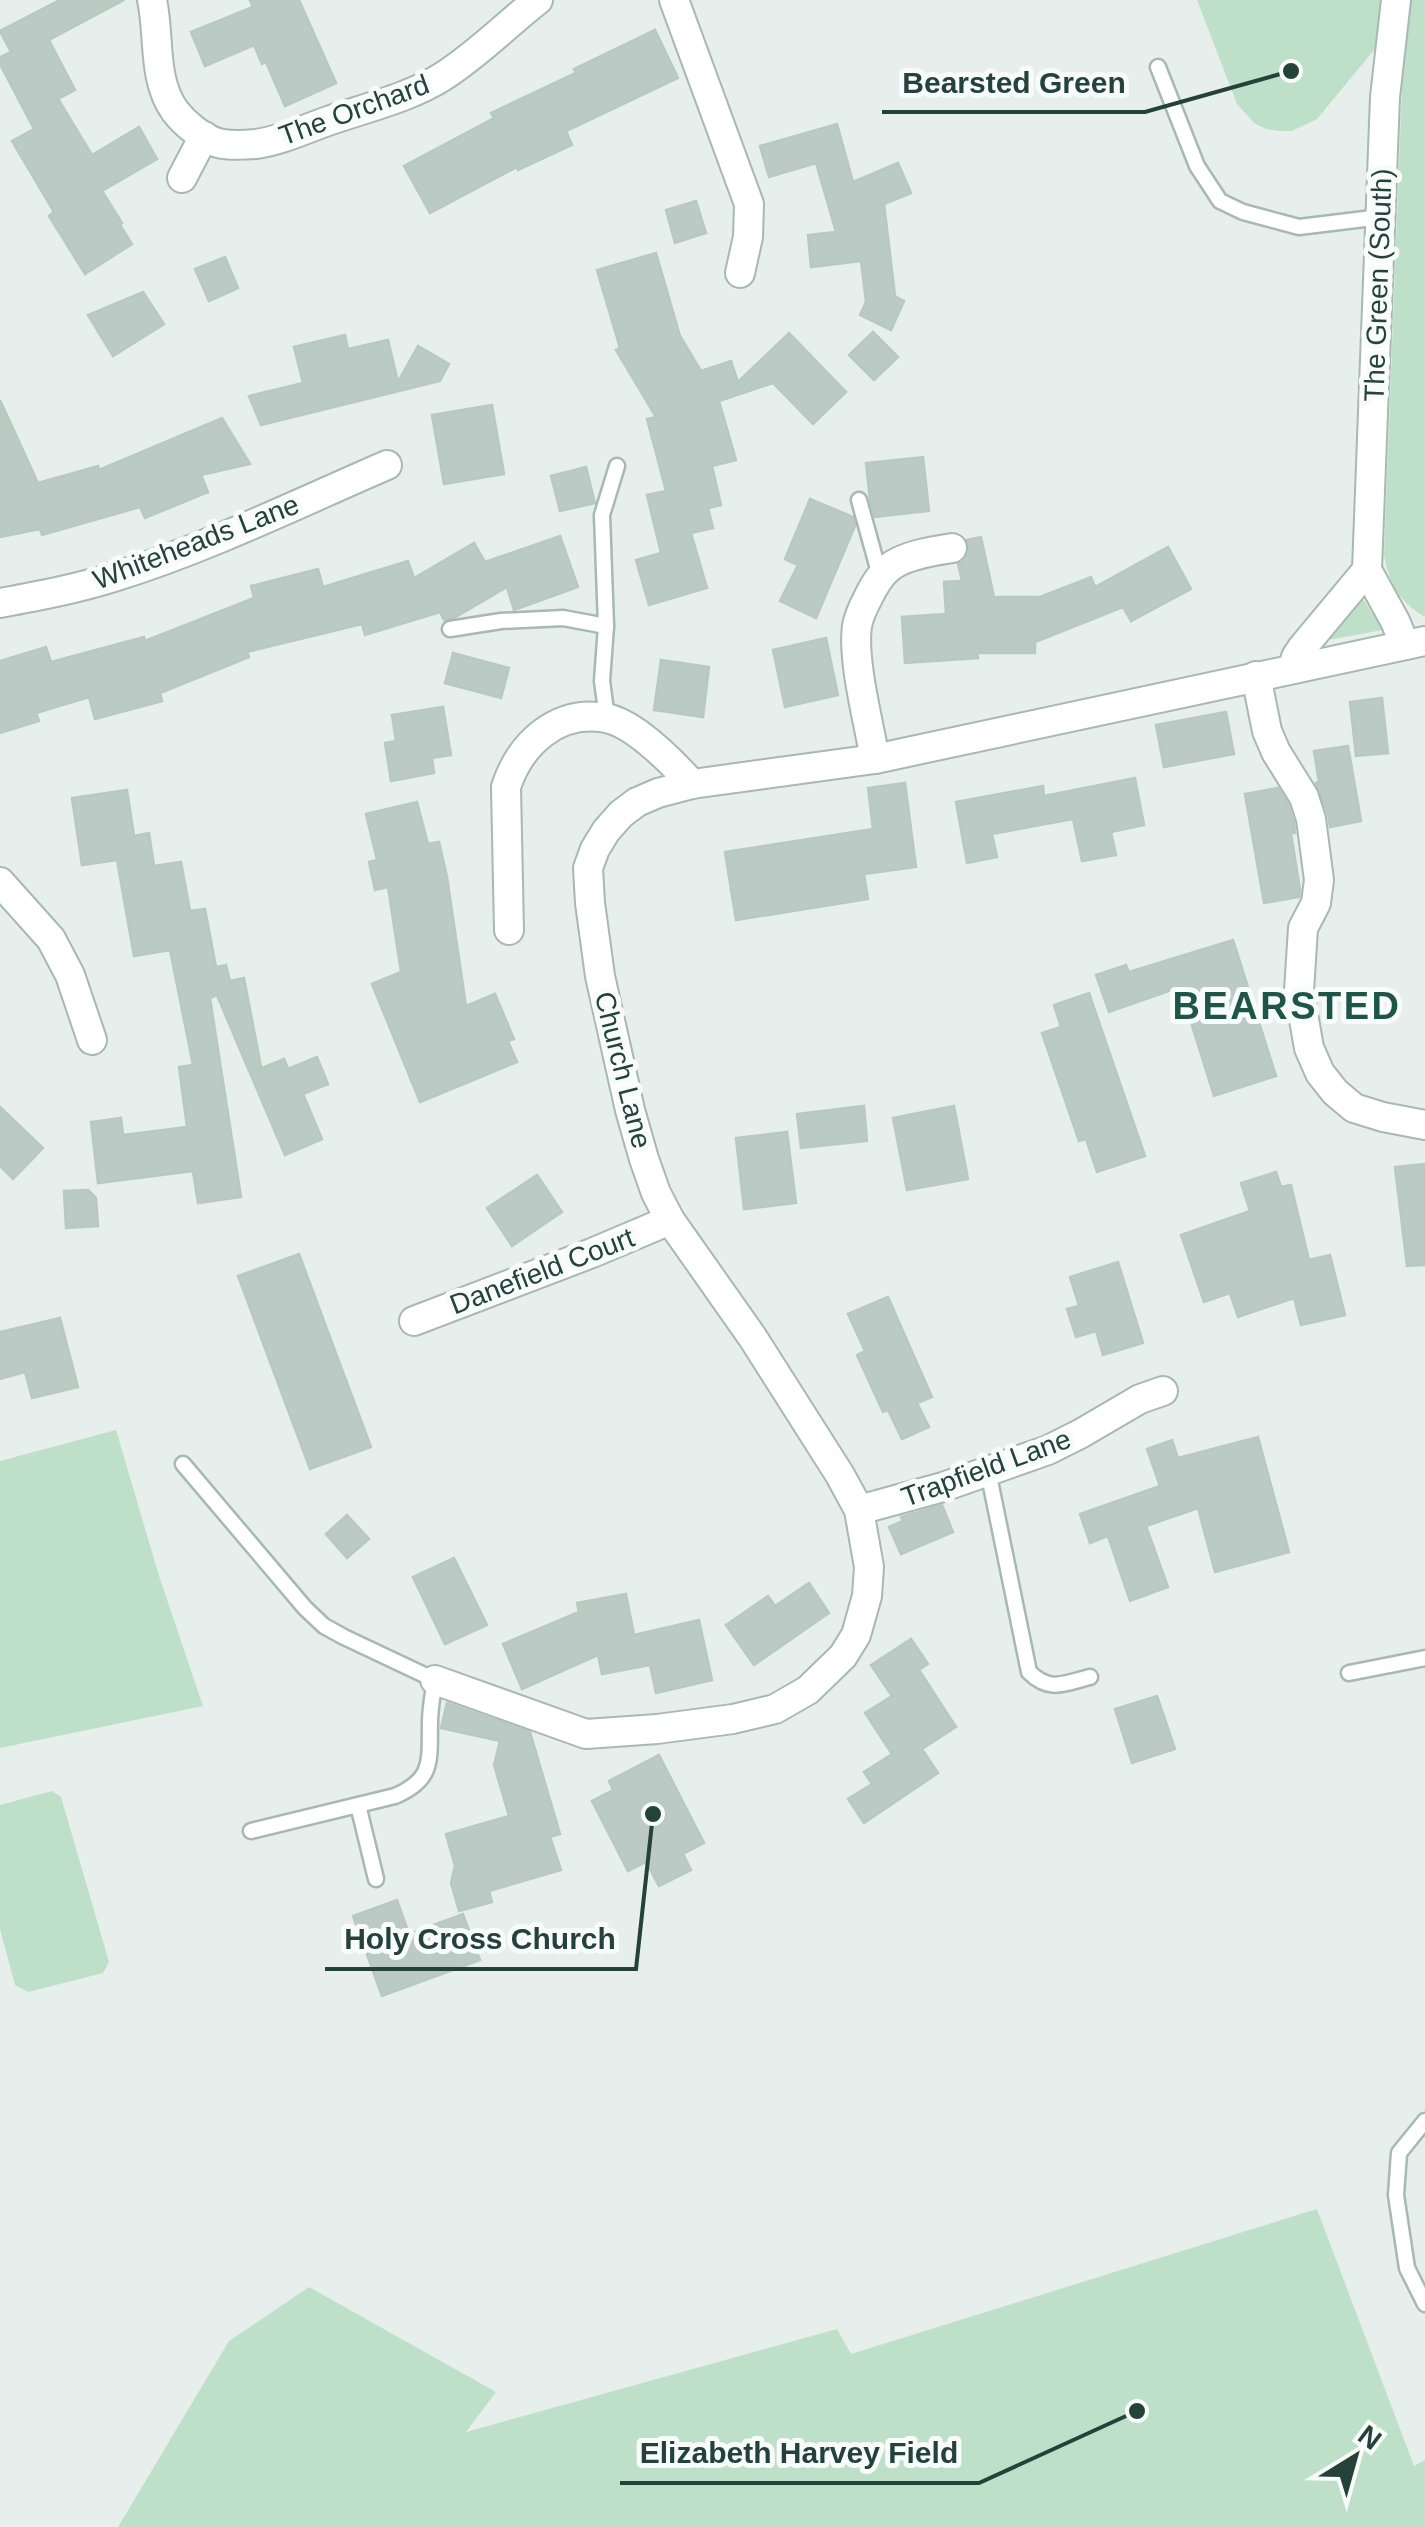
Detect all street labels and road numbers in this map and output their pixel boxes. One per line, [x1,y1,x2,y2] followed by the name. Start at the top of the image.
[275,69,433,151] street label: The Orchard
[1358,168,1398,402] street label: The Green (South)
[89,488,303,596] street label: Whiteheads Lane
[589,988,657,1152] street label: Church Lane
[446,1222,639,1320] street label: Danefield Court
[897,1423,1075,1513] street label: Trapfield Lane

